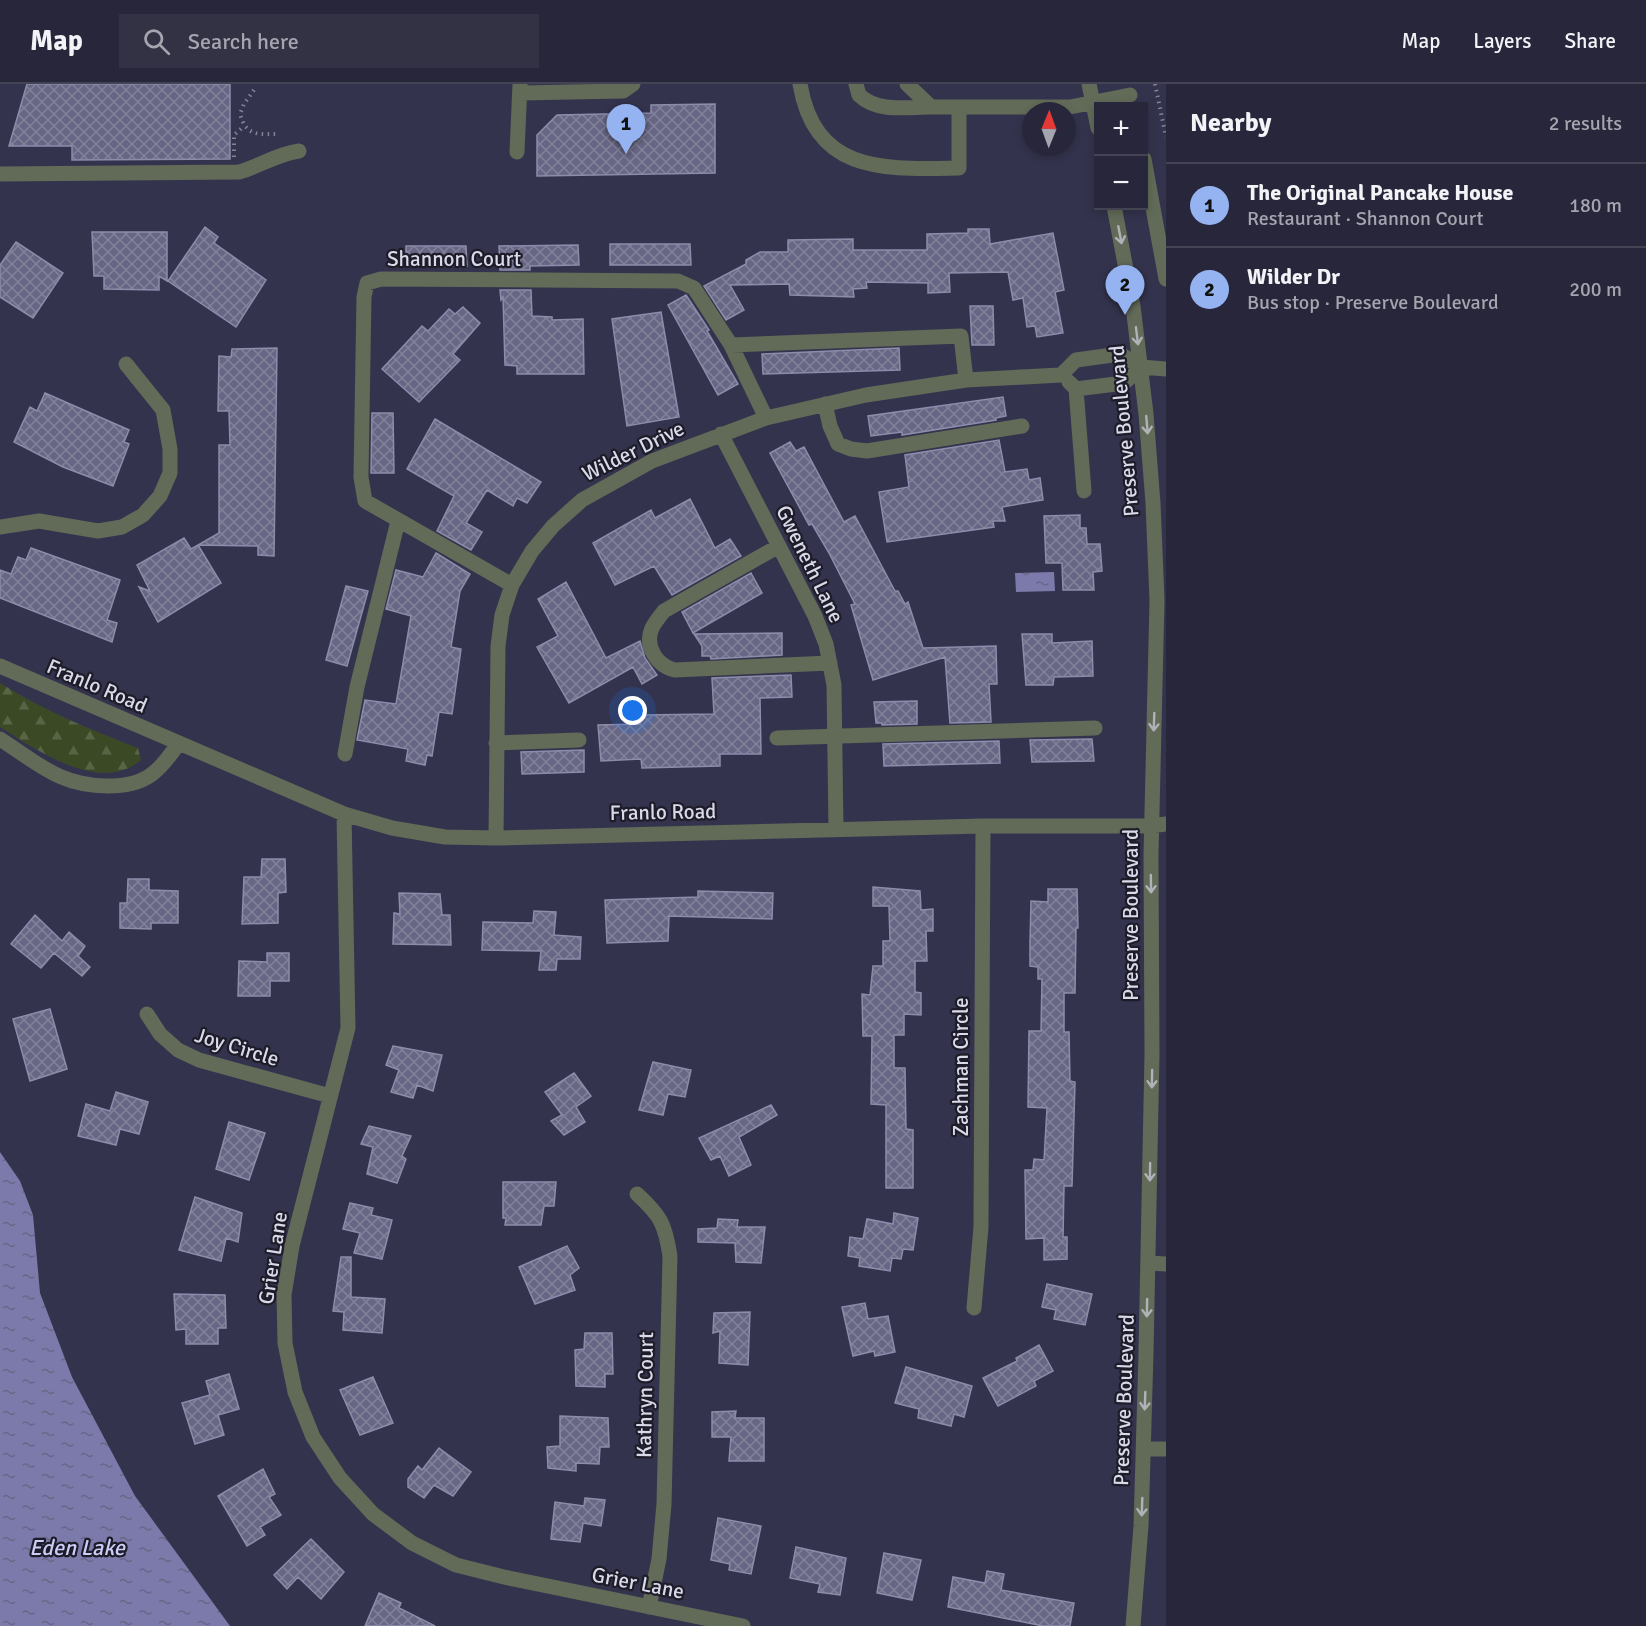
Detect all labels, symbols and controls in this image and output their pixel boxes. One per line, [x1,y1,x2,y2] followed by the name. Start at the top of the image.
[119,14,539,68] search box
[30,24,83,58] text: Map
[140,25,173,58] icon: search
[188,28,299,55] text: Search here
[1402,28,1440,54] text: Map
[1473,28,1531,54] text: Layers
[1564,28,1616,54] text: Share
[1022,102,1076,156] north arrow
[1094,102,1148,210] map controls
[1094,102,1148,156] button: +
[606,104,646,154] pin: 1
[1190,107,1271,139] text: Nearby
[1549,111,1622,136] text: 2 results
[1094,156,1148,210] button: −
[1247,179,1513,206] text: The Original Pancake House
[1204,193,1215,218] text: 1
[1569,193,1622,218] text: 180 m
[1247,206,1483,231] text: Restaurant · Shannon Court
[1115,224,1126,244] one-way arrow
[387,246,521,272] street label: Shannon Court
[1247,263,1340,290] text: Wilder Dr
[1106,266,1144,315] pin: 2
[1204,277,1215,302] text: 2
[1569,277,1622,302] text: 200 m
[1247,290,1499,315] text: Bus stop · Preserve Boulevard
[1132,326,1143,346] one-way arrow
[1104,344,1144,518] street label: Preserve Boulevard
[578,415,688,487] street label: Wilder Drive
[1142,415,1153,435] one-way arrow
[770,501,850,627] street label: Gweneth Lane
[43,653,151,719] street label: Franlo Road
[618,696,647,725] your location
[1148,711,1160,731] one-way arrow
[609,798,717,826] street label: Franlo Road
[1118,829,1144,1001] street label: Preserve Boulevard
[1145,874,1157,894] one-way arrow
[948,998,974,1136] street label: Zachman Circle
[192,1022,282,1072] street label: Joy Circle
[1146,1069,1158,1089] one-way arrow
[1144,1162,1156,1182] one-way arrow
[253,1210,293,1306] street label: Grier Lane
[1141,1298,1153,1318] one-way arrow
[1108,1314,1140,1486] street label: Preserve Boulevard
[631,1332,659,1458] street label: Kathryn Court
[1139,1390,1151,1410] one-way arrow
[1136,1497,1148,1517] one-way arrow
[29,1534,126,1561] water label: Eden Lake
[590,1561,686,1605] street label: Grier Lane

